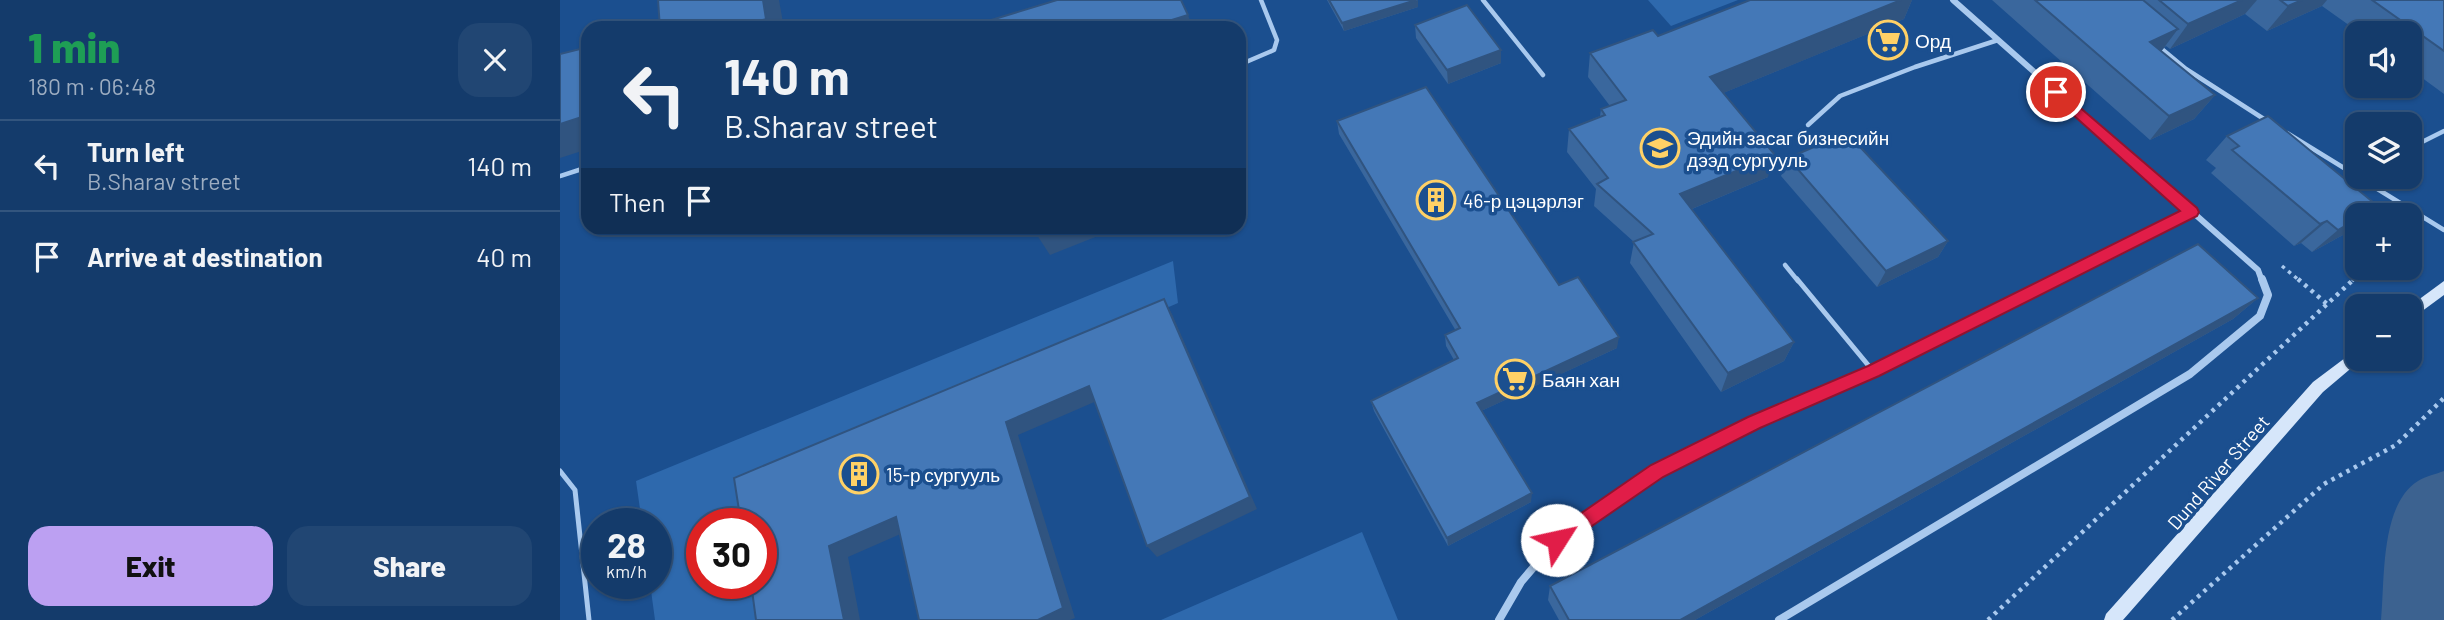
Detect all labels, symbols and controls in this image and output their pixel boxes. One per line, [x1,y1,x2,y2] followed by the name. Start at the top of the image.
[1867,19,1909,61] supermarket icon: Орд
[28,21,120,71] text: 1 min
[2345,21,2422,371] map controls
[2345,21,2422,98] button: sound
[458,23,532,97] button: close
[1915,29,1951,52] place label: Орд
[724,46,850,105] text: 140 m
[609,49,700,140] icon: left
[2026,62,2086,122] pin
[28,72,156,100] text: 180 m · 06:48
[2037,73,2075,111] icon: arrive
[724,106,938,144] text: B.Sharav street
[2345,112,2422,189] button: layers
[1687,126,1889,171] place label: Эдийн засаг бизнесийн дээд сургууль
[1639,127,1681,169] school or university icon: Эдийн засаг бизнесийн дээд сургууль
[87,136,185,167] text: Turn left
[28,147,66,185] icon: left
[467,150,532,181] text: 140 m
[87,167,241,195] text: B.Sharav street
[1415,179,1457,221] building icon: 46-р цэцэрлэг
[680,182,718,220] icon: arrive
[609,186,666,217] text: Then
[1463,189,1584,212] place label: 46-р цэцэрлэг
[2345,203,2422,280] button: +
[28,238,66,276] icon: arrive
[87,241,323,272] text: Arrive at destination
[476,241,532,272] text: 40 m
[2345,294,2422,371] button: −
[1494,358,1536,400] supermarket icon: Баян хан
[1542,368,1620,391] place label: Баян хан
[2162,410,2274,534] street label: Dund River Street
[838,453,880,495] building icon: 15-р сургууль
[886,463,1000,486] place label: 15-р сургууль
[1520,503,1594,577] position arrow
[686,508,777,599] speed limit sign: 30
[607,523,646,565] text: 28
[28,526,273,606] button: Exit
[287,526,532,606] button: Share
[606,560,647,582] text: km/h

